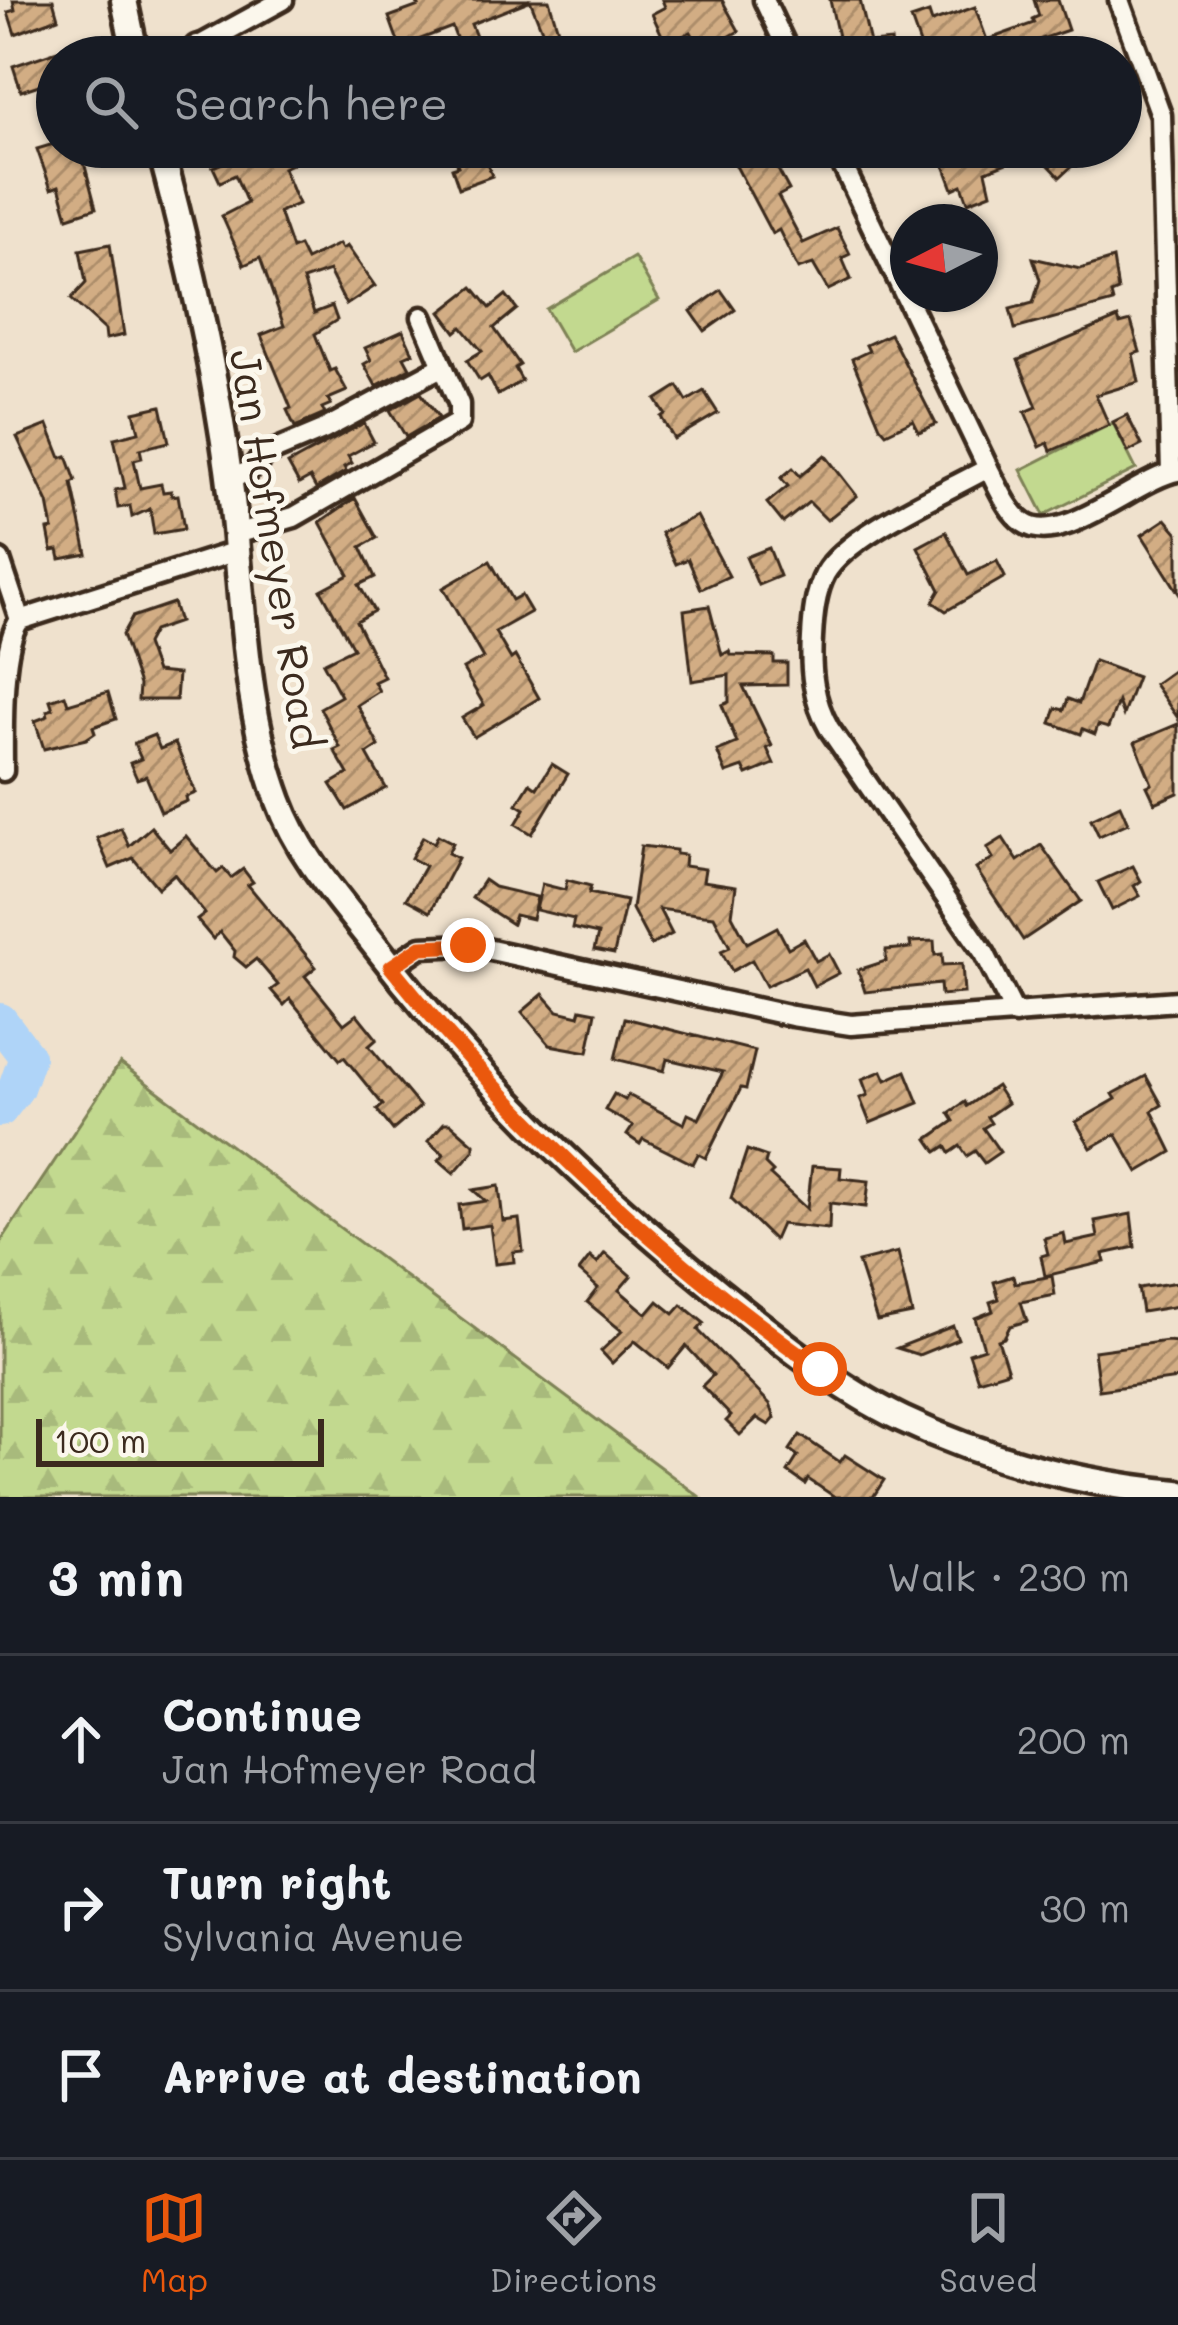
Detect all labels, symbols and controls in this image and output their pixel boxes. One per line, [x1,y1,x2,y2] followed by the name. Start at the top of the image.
[36,36,1142,168] search box
[78,69,144,135] icon: search
[174,73,448,131] text: Search here
[890,204,998,312] north arrow
[219,345,336,752] street label: Jan Hofmeyer Road
[441,918,495,972] route end
[793,1342,847,1396] route start
[36,1413,324,1466] scale bar
[54,1418,146,1461] text: 100 m
[48,1542,184,1609] text: 3 min
[887,1550,1130,1601] text: Walk · 230 m
[162,1684,362,1742] text: Continue
[48,1706,114,1772] icon: ahead
[1017,1713,1130,1764] text: 200 m
[162,1742,537,1793] text: Jan Hofmeyer Road
[162,1852,391,1910] text: Turn right
[48,1874,114,1940] icon: right
[1040,1881,1130,1932] text: 30 m
[162,1910,464,1961] text: Sylvania Avenue
[48,2042,114,2108] icon: arrive
[162,2046,642,2104] text: Arrive at destination
[141,2185,208,2300] tab: Map
[490,2185,657,2300] tab: Directions
[939,2185,1037,2300] tab: Saved

